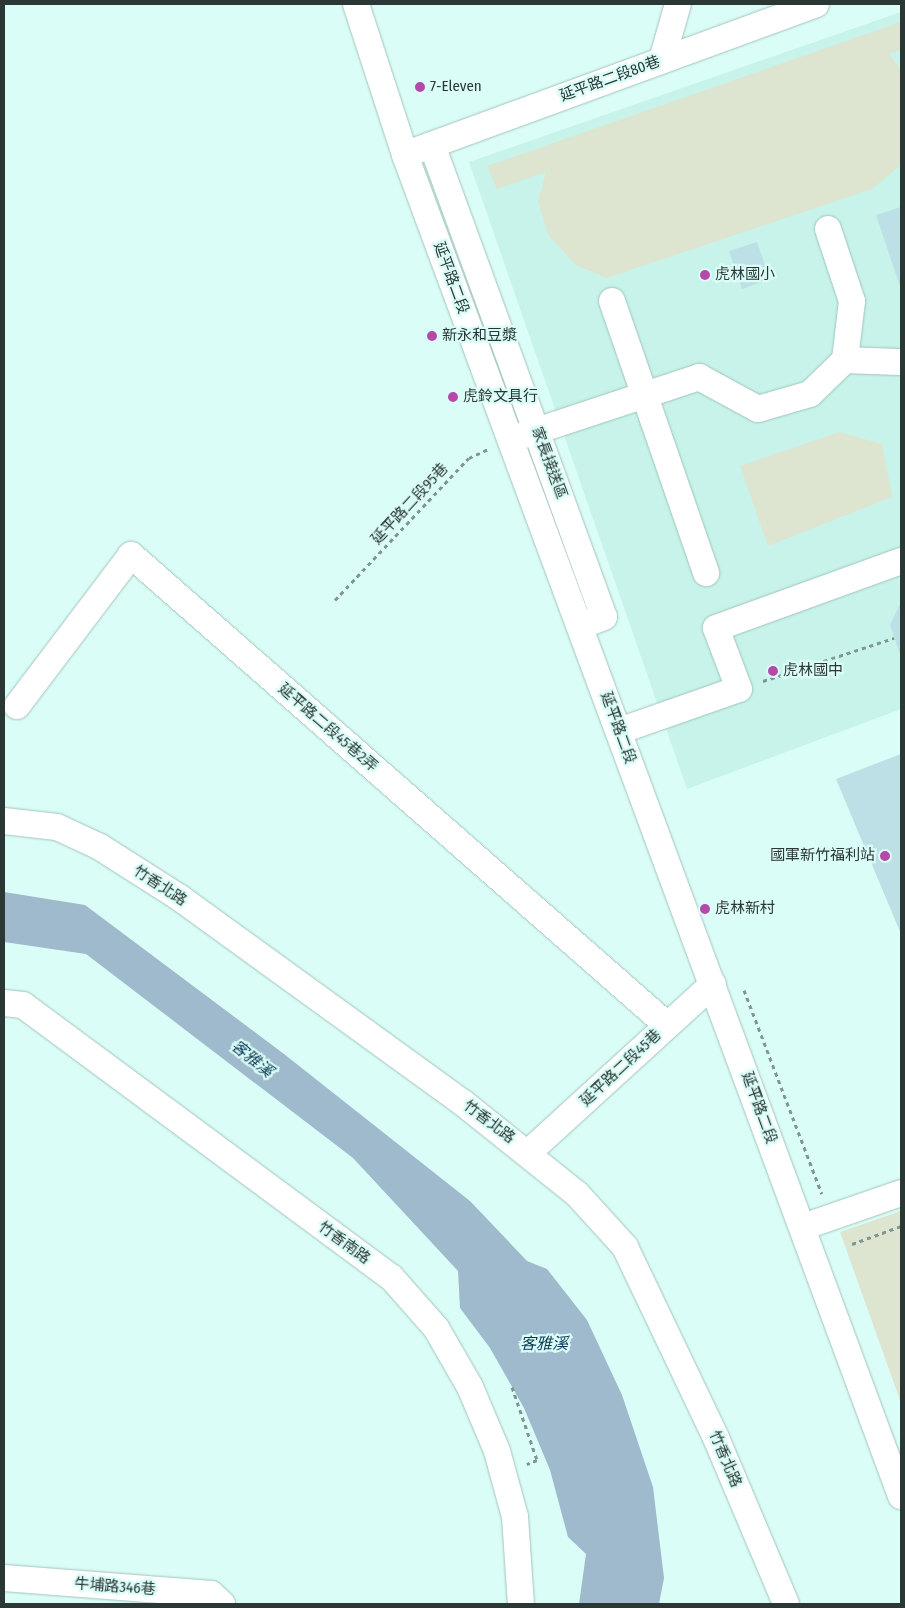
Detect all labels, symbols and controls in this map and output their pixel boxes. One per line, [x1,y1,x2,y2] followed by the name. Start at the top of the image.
[557,53,663,105] street label: 延平路二段80巷
[430,78,482,96] place label: 7-Eleven
[414,81,426,93] marker: 7-Eleven
[430,240,472,316] street label: 延平路二段
[715,266,775,284] place label: 虎林國小
[699,269,711,281] marker: 虎林國小
[442,327,517,345] place label: 新永和豆漿
[426,330,438,342] marker: 新永和豆漿
[463,388,538,406] place label: 虎鈴文具行
[447,391,459,403] marker: 虎鈴文具行
[528,425,570,501] street label: 家長接送區
[368,460,452,548] street label: 延平路二段95巷
[783,662,843,680] place label: 虎林國中
[767,665,779,677] marker: 虎林國中
[275,680,381,776] street label: 延平路二段45巷2弄
[597,690,639,766] street label: 延平路二段
[770,847,875,865] place label: 國軍新竹福利站
[879,850,891,862] marker: 國軍新竹福利站
[130,862,190,910] street label: 竹香北路
[715,900,775,918] place label: 虎林新村
[699,903,711,915] marker: 虎林新村
[577,1026,665,1110] street label: 延平路二段45巷
[227,1036,277,1082] water label: 客雅溪
[738,1070,780,1146] street label: 延平路二段
[460,1097,518,1147] street label: 竹香北路
[314,1218,374,1268] street label: 竹香南路
[520,1334,568,1354] water label: 客雅溪
[705,1428,745,1490] street label: 竹香北路
[74,1575,156,1599] street label: 牛埔路346巷

